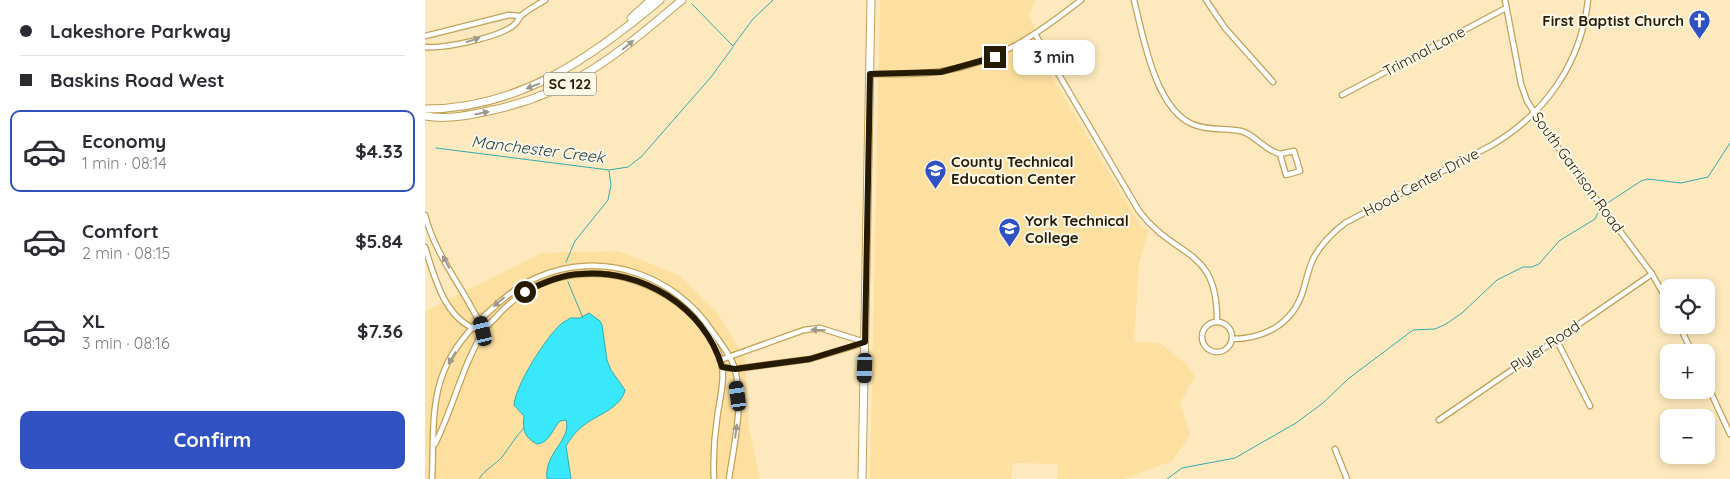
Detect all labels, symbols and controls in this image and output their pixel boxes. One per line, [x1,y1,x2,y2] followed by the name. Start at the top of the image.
[1688,8,1712,39] church icon: First Baptist Church
[1542,11,1684,30] place label: First Baptist Church
[50,19,231,43] text: Lakeshore Parkway
[1380,21,1468,81] street label: Trimnal Lane
[465,36,480,44] one-way arrow
[621,40,634,51] one-way arrow
[1013,40,1095,74] callout: 3 min
[984,46,1006,68] route end
[1033,47,1075,67] text: 3 min
[50,68,224,92] text: Baskins Road West
[544,72,596,96] road number: SC 122
[525,82,540,90] one-way arrow
[475,108,491,116] one-way arrow
[1528,108,1628,236] street label: South Garrison Road
[22,129,67,174] icon: car
[82,129,166,153] text: Economy
[470,131,607,167] water label: Manchester Creek
[355,139,403,163] text: $4.33
[1360,143,1482,221] street label: Hood Center Drive
[951,152,1076,188] place label: County Technical Education Center
[82,153,167,173] text: 1 min · 08:14
[923,158,947,189] school or university icon: County Technical Education Center
[1025,211,1129,247] place label: York Technical College
[997,217,1021,248] school or university icon: York Technical College
[22,219,67,264] icon: car
[82,219,159,243] text: Comfort
[355,229,403,253] text: $5.84
[82,243,170,263] text: 2 min · 08:15
[442,255,450,270] one-way arrow
[1660,279,1715,464] map controls
[1660,279,1715,334] button: locate
[514,281,536,303] route start
[493,297,506,308] one-way arrow
[22,309,67,354] icon: car
[82,309,105,333] text: XL
[472,315,493,347] car
[1507,316,1583,376] street label: Plyler Road
[357,319,403,343] text: $7.36
[810,325,826,333] one-way arrow
[82,333,170,353] text: 3 min · 08:16
[1660,344,1715,399] button: +
[447,351,456,364] one-way arrow
[856,353,873,383] car
[728,380,747,412] car
[1660,409,1715,464] button: −
[20,411,405,469] button: Confirm
[732,422,740,438] one-way arrow

